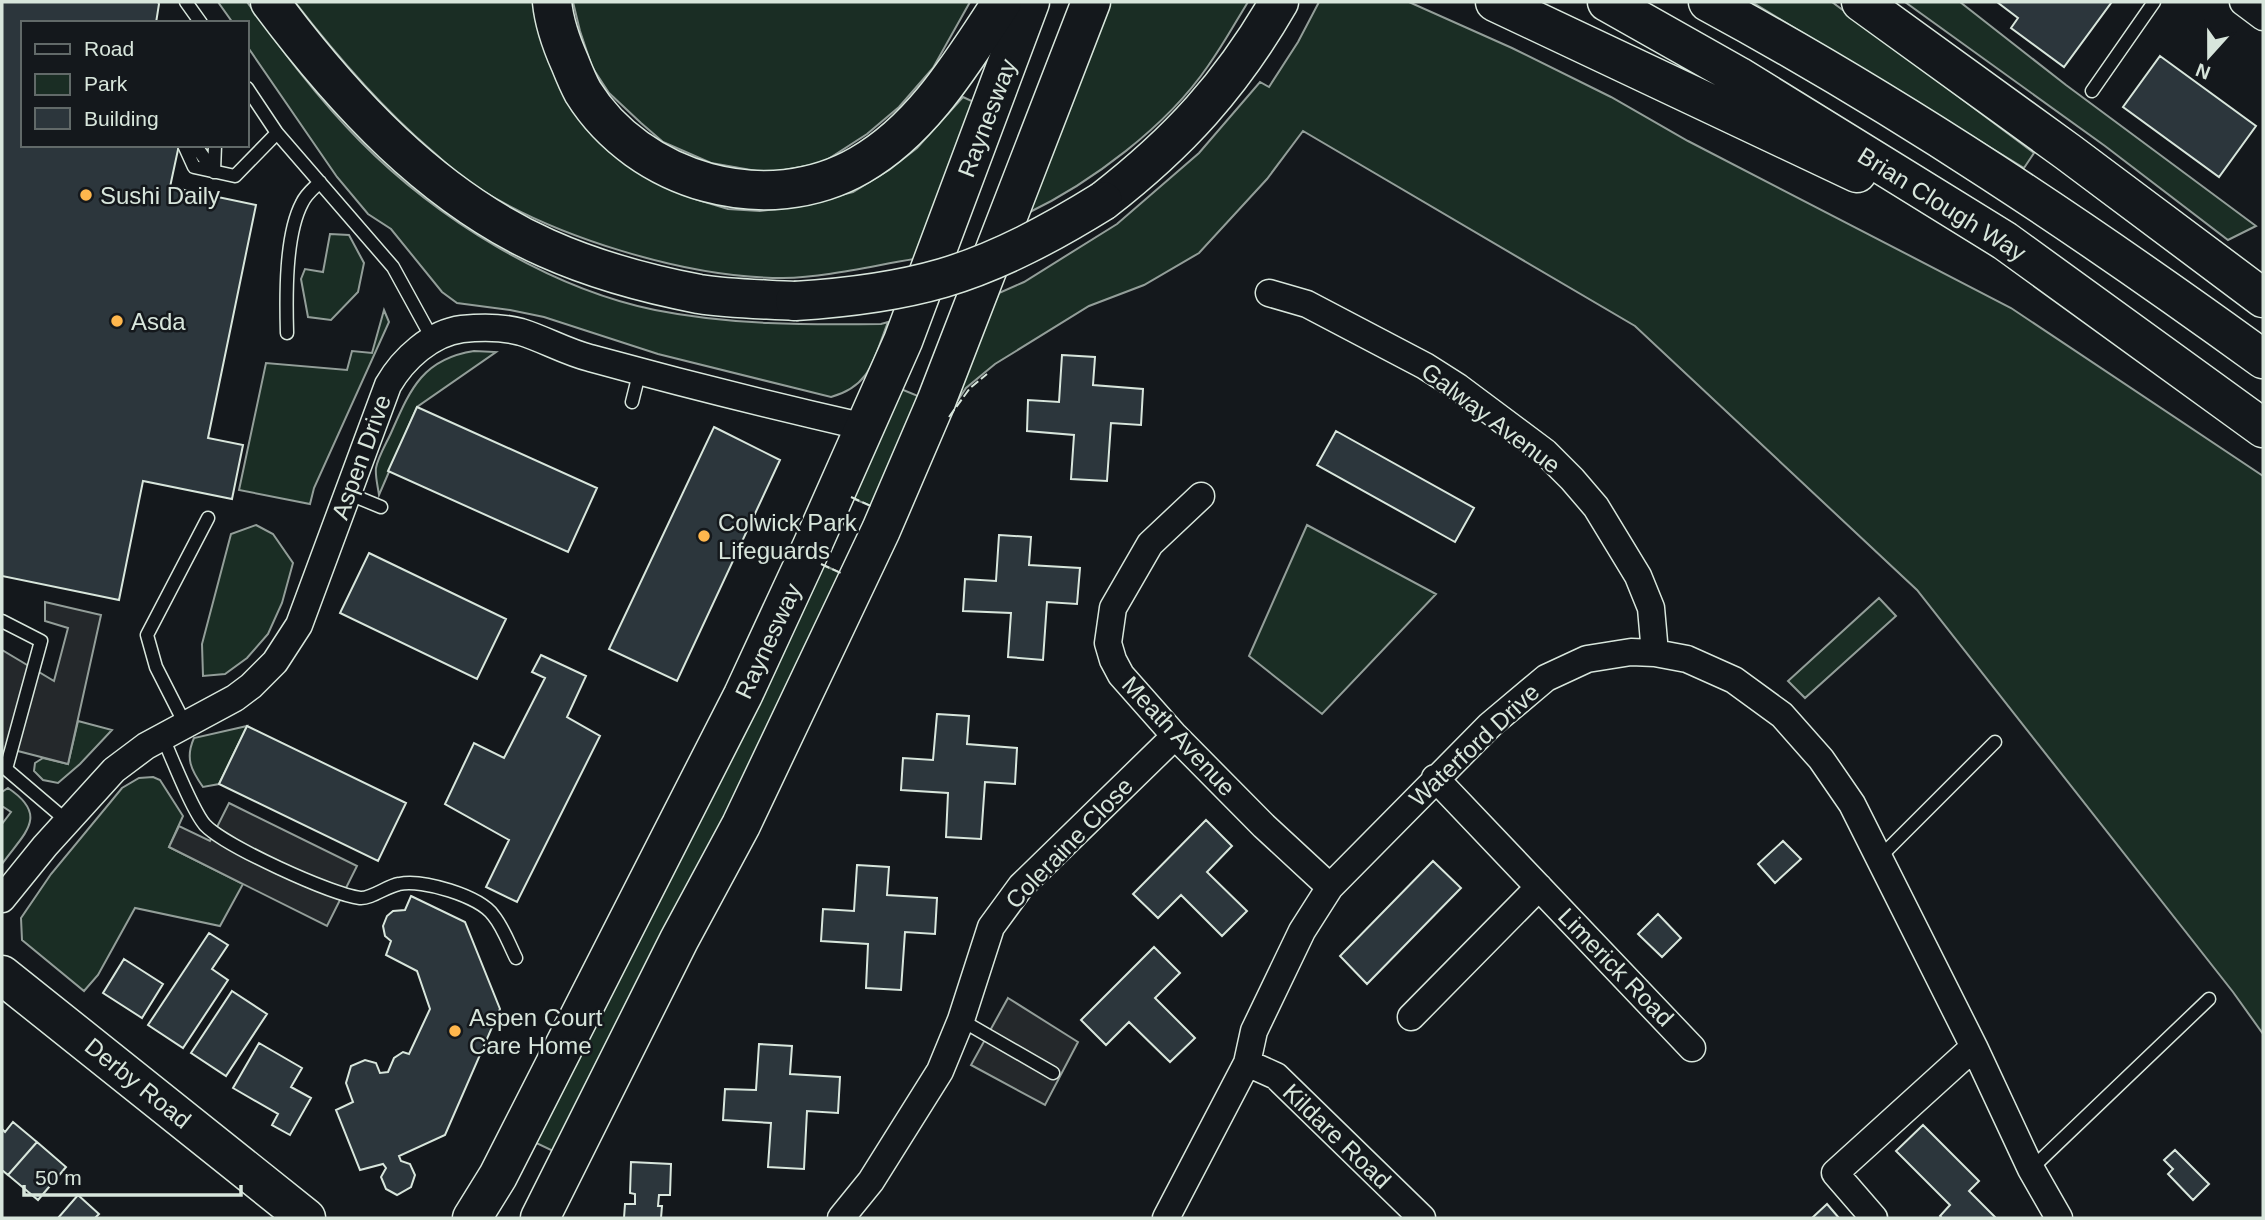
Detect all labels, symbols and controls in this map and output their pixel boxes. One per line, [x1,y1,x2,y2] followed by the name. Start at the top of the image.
[21,21,248,147] legend
[2174,21,2244,91] north arrow
[84,37,134,60] text: Road
[952,55,1022,181] street label: Raynesway
[2193,59,2213,84] text: N
[84,72,128,95] text: Park
[84,107,159,130] text: Building
[1853,142,2031,266] street label: Brian Clough Way
[100,182,220,209] place label: Sushi Daily
[78,187,94,203] marker: Sushi Daily
[131,308,186,335] place label: Asda
[109,313,125,329] marker: Asda
[1416,357,1566,479] street label: Galway Avenue
[326,391,396,523] street label: Aspen Drive
[718,509,858,564] place label: Colwick Park Lifeguards
[696,528,712,544] marker: Colwick Park Lifeguards
[730,579,806,703] street label: Raynesway
[1117,671,1241,801] street label: Meath Avenue
[1404,678,1544,812] street label: Waterford Drive
[1000,772,1138,914] street label: Coleraine Close
[1553,902,1679,1032] street label: Limerick Road
[469,1004,603,1059] place label: Aspen Court Care Home
[447,1023,463,1039] marker: Aspen Court Care Home
[80,1032,196,1134] street label: Derby Road
[1278,1078,1396,1194] street label: Kildare Road
[24,1154,242,1198] scale bar
[35,1166,82,1189] text: 50 m

